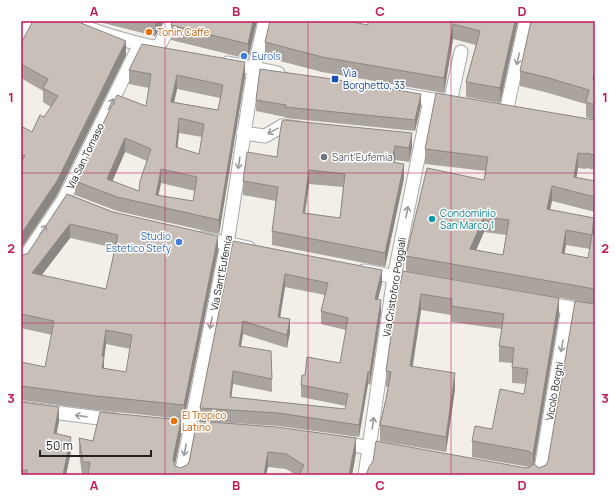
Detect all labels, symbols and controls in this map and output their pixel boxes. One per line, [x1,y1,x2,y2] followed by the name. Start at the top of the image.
[90,2,99,20] text: A
[232,2,240,20] text: B
[375,2,385,20] text: C
[517,2,527,20] text: D
[157,25,209,39] place label: Tonin Caffe
[144,27,154,37] marker: Tonin Caffe
[252,49,281,63] place label: Eurols
[239,51,249,61] marker: Eurols
[513,52,521,65] one-way arrow
[343,66,405,92] place label: Via Borghetto, 33
[330,74,340,84] marker: Via Borghetto, 33
[8,88,14,106] text: 1
[602,88,608,106] text: 1
[108,98,115,110] one-way arrow
[63,121,107,191] street label: Via San Tomaso
[267,128,279,136] one-way arrow
[332,150,393,164] place label: Sant'Eufemia
[319,152,329,162] marker: Sant'Eufemia
[235,156,243,169] one-way arrow
[403,205,411,218] one-way arrow
[440,206,496,232] place label: Condominio San Marco 1
[427,214,437,224] marker: Condominio San Marco 1
[39,225,47,236] one-way arrow
[106,229,172,255] place label: Studio Estetico Stefy
[207,234,235,312] street label: Via Sant'Eufemia
[379,236,409,338] street label: Via Cristoforo Poggiali
[174,237,184,247] marker: Studio Estetico Stefy
[7,239,15,257] text: 2
[601,239,609,257] text: 2
[207,316,215,329] one-way arrow
[558,339,566,352] one-way arrow
[542,361,566,421] street label: Vicolo Borghi
[7,389,15,407] text: 3
[601,389,609,407] text: 3
[182,408,227,434] place label: El Tropico Latino
[75,412,88,420] one-way arrow
[169,416,179,426] marker: El Tropico Latino
[369,417,377,430] one-way arrow
[40,432,151,458] scale bar
[46,437,73,454] text: 50 m
[181,443,189,456] one-way arrow
[90,476,99,494] text: A
[232,476,240,494] text: B
[375,476,385,494] text: C
[517,476,527,494] text: D

